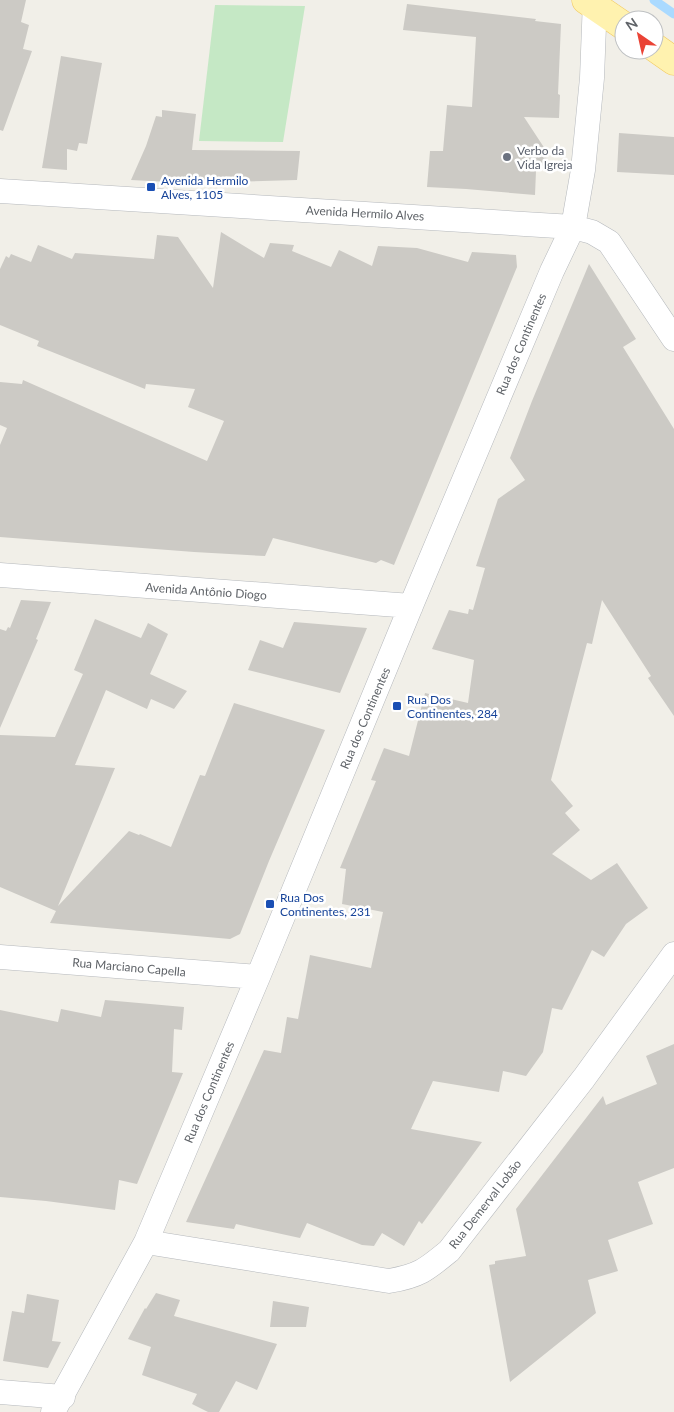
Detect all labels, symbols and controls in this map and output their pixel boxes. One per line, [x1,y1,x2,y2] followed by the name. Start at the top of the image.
[614,10,664,60] north arrow
[622,14,641,34] text: N
[517,143,573,172] place label: Verbo da Vida Igreja
[501,151,513,163] marker: Verbo da Vida Igreja
[161,173,249,202] place label: Avenida Hermilo Alves, 1105
[145,181,157,193] marker: Avenida Hermilo Alves, 1105
[305,202,425,224] street label: Avenida Hermilo Alves
[493,291,549,397] street label: Rua dos Continentes
[145,579,267,603] street label: Avenida Antônio Diogo
[337,665,393,771] street label: Rua dos Continentes
[407,692,498,721] place label: Rua Dos Continentes, 284
[391,700,403,712] marker: Rua Dos Continentes, 284
[280,890,371,919] place label: Rua Dos Continentes, 231
[264,898,276,910] marker: Rua Dos Continentes, 231
[72,955,186,979] street label: Rua Marciano Capella
[181,1039,237,1145] street label: Rua dos Continentes
[446,1156,525,1252] street label: Rua Demerval Lobão

